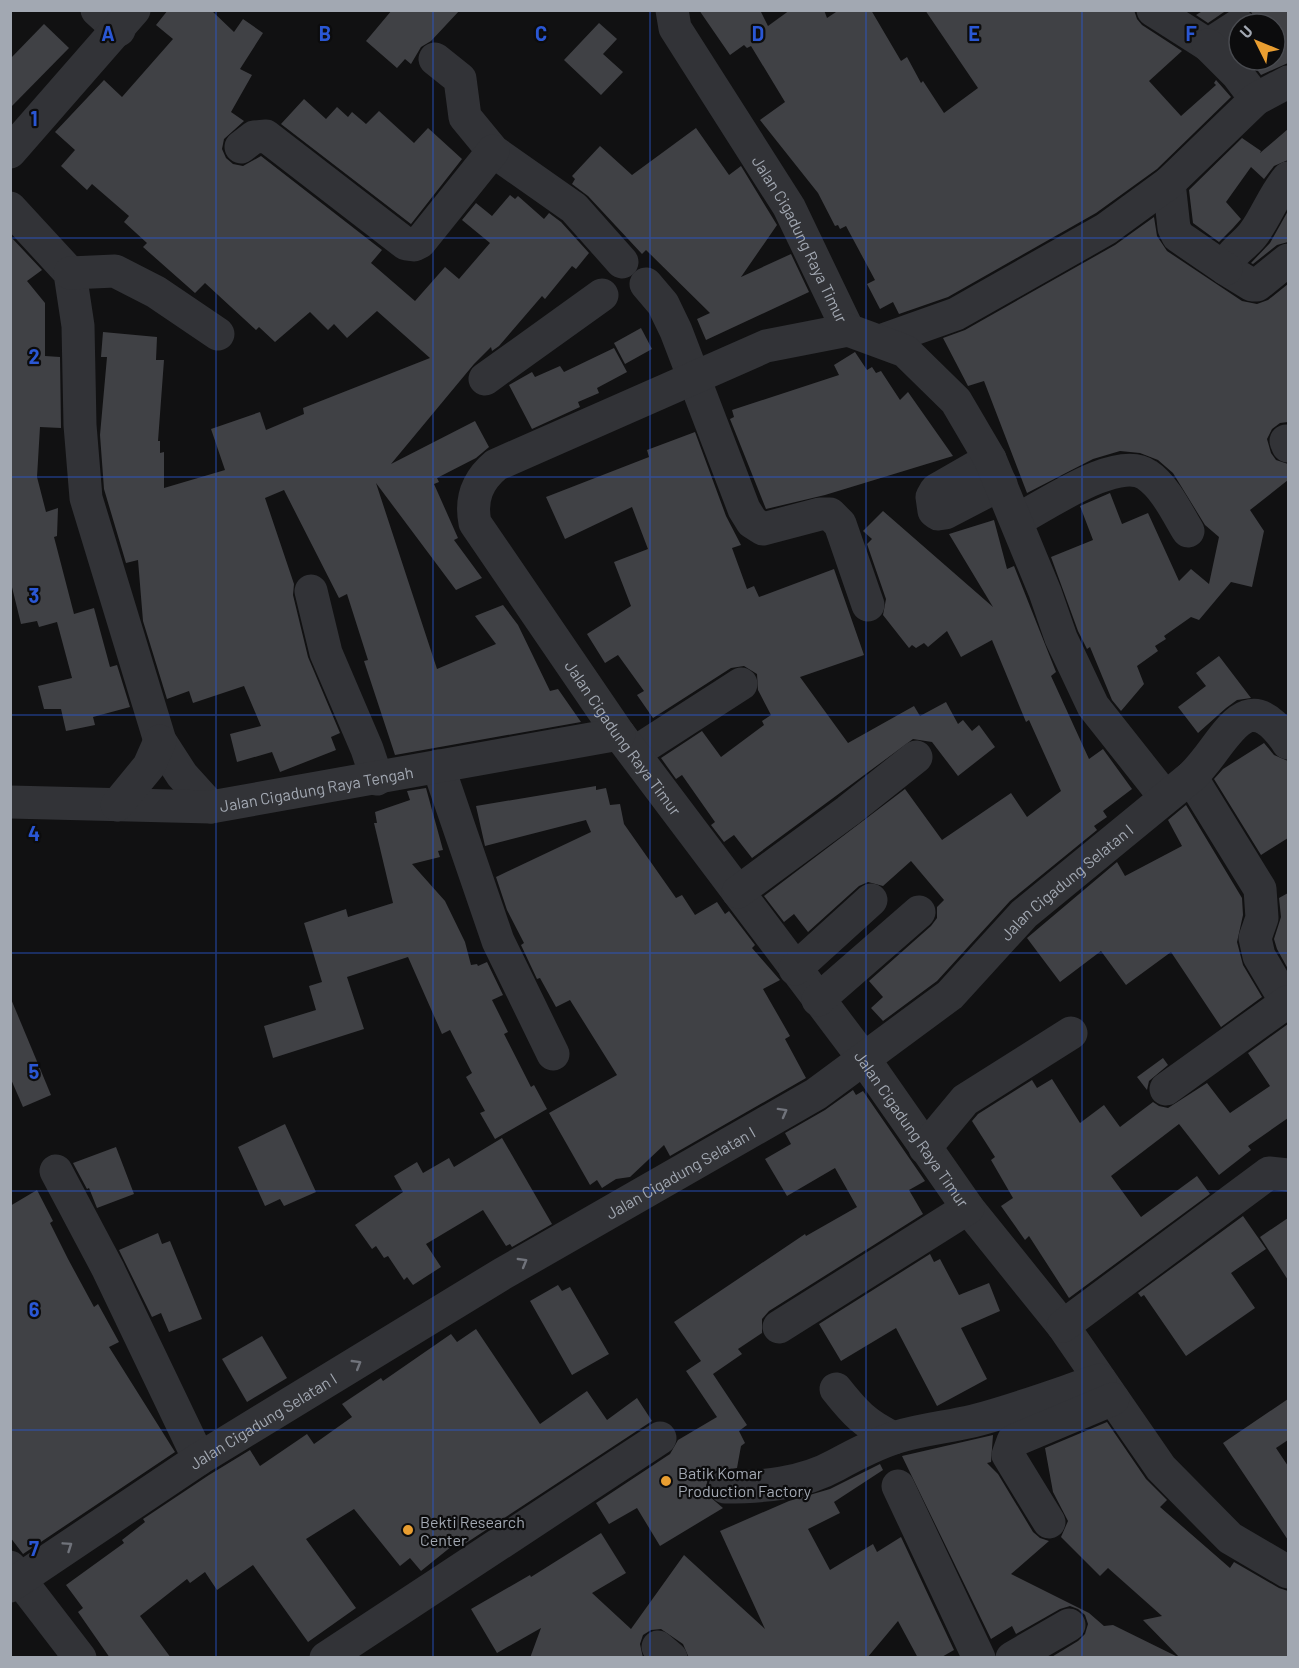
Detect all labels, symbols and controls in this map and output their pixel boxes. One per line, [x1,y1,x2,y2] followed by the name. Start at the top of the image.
[1227,12,1287,72] north arrow
[101,21,115,45] text: A
[319,21,331,45] text: B
[535,21,547,45] text: C
[752,21,764,45] text: D
[968,21,980,45] text: E
[1185,21,1197,45] text: F
[1235,21,1256,42] text: U
[30,106,38,130] text: 1
[749,152,852,326] street label: Jalan Cigadung Raya Timur
[28,344,40,368] text: 2
[29,583,39,607] text: 3
[562,656,686,819] street label: Jalan Cigadung Raya Timur
[218,762,415,815] street label: Jalan Cigadung Raya Tengah
[996,819,1136,944] street label: Jalan Cigadung Selatan I
[28,821,40,845] text: 4
[851,1046,974,1210] street label: Jalan Cigadung Raya Timur
[29,1059,40,1083] text: 5
[777,1108,787,1120] one-way arrow
[602,1122,758,1222] street label: Jalan Cigadung Selatan I
[517,1257,527,1269] one-way arrow
[29,1297,40,1321] text: 6
[351,1360,361,1372] one-way arrow
[185,1368,340,1473] street label: Jalan Cigadung Selatan I
[678,1463,812,1500] place label: Batik Komar Production Factory
[659,1474,673,1488] marker: Batik Komar Production Factory
[420,1512,525,1549] place label: Bekti Research Center
[401,1523,415,1537] marker: Bekti Research Center
[29,1536,39,1560] text: 7
[61,1543,72,1554] one-way arrow

